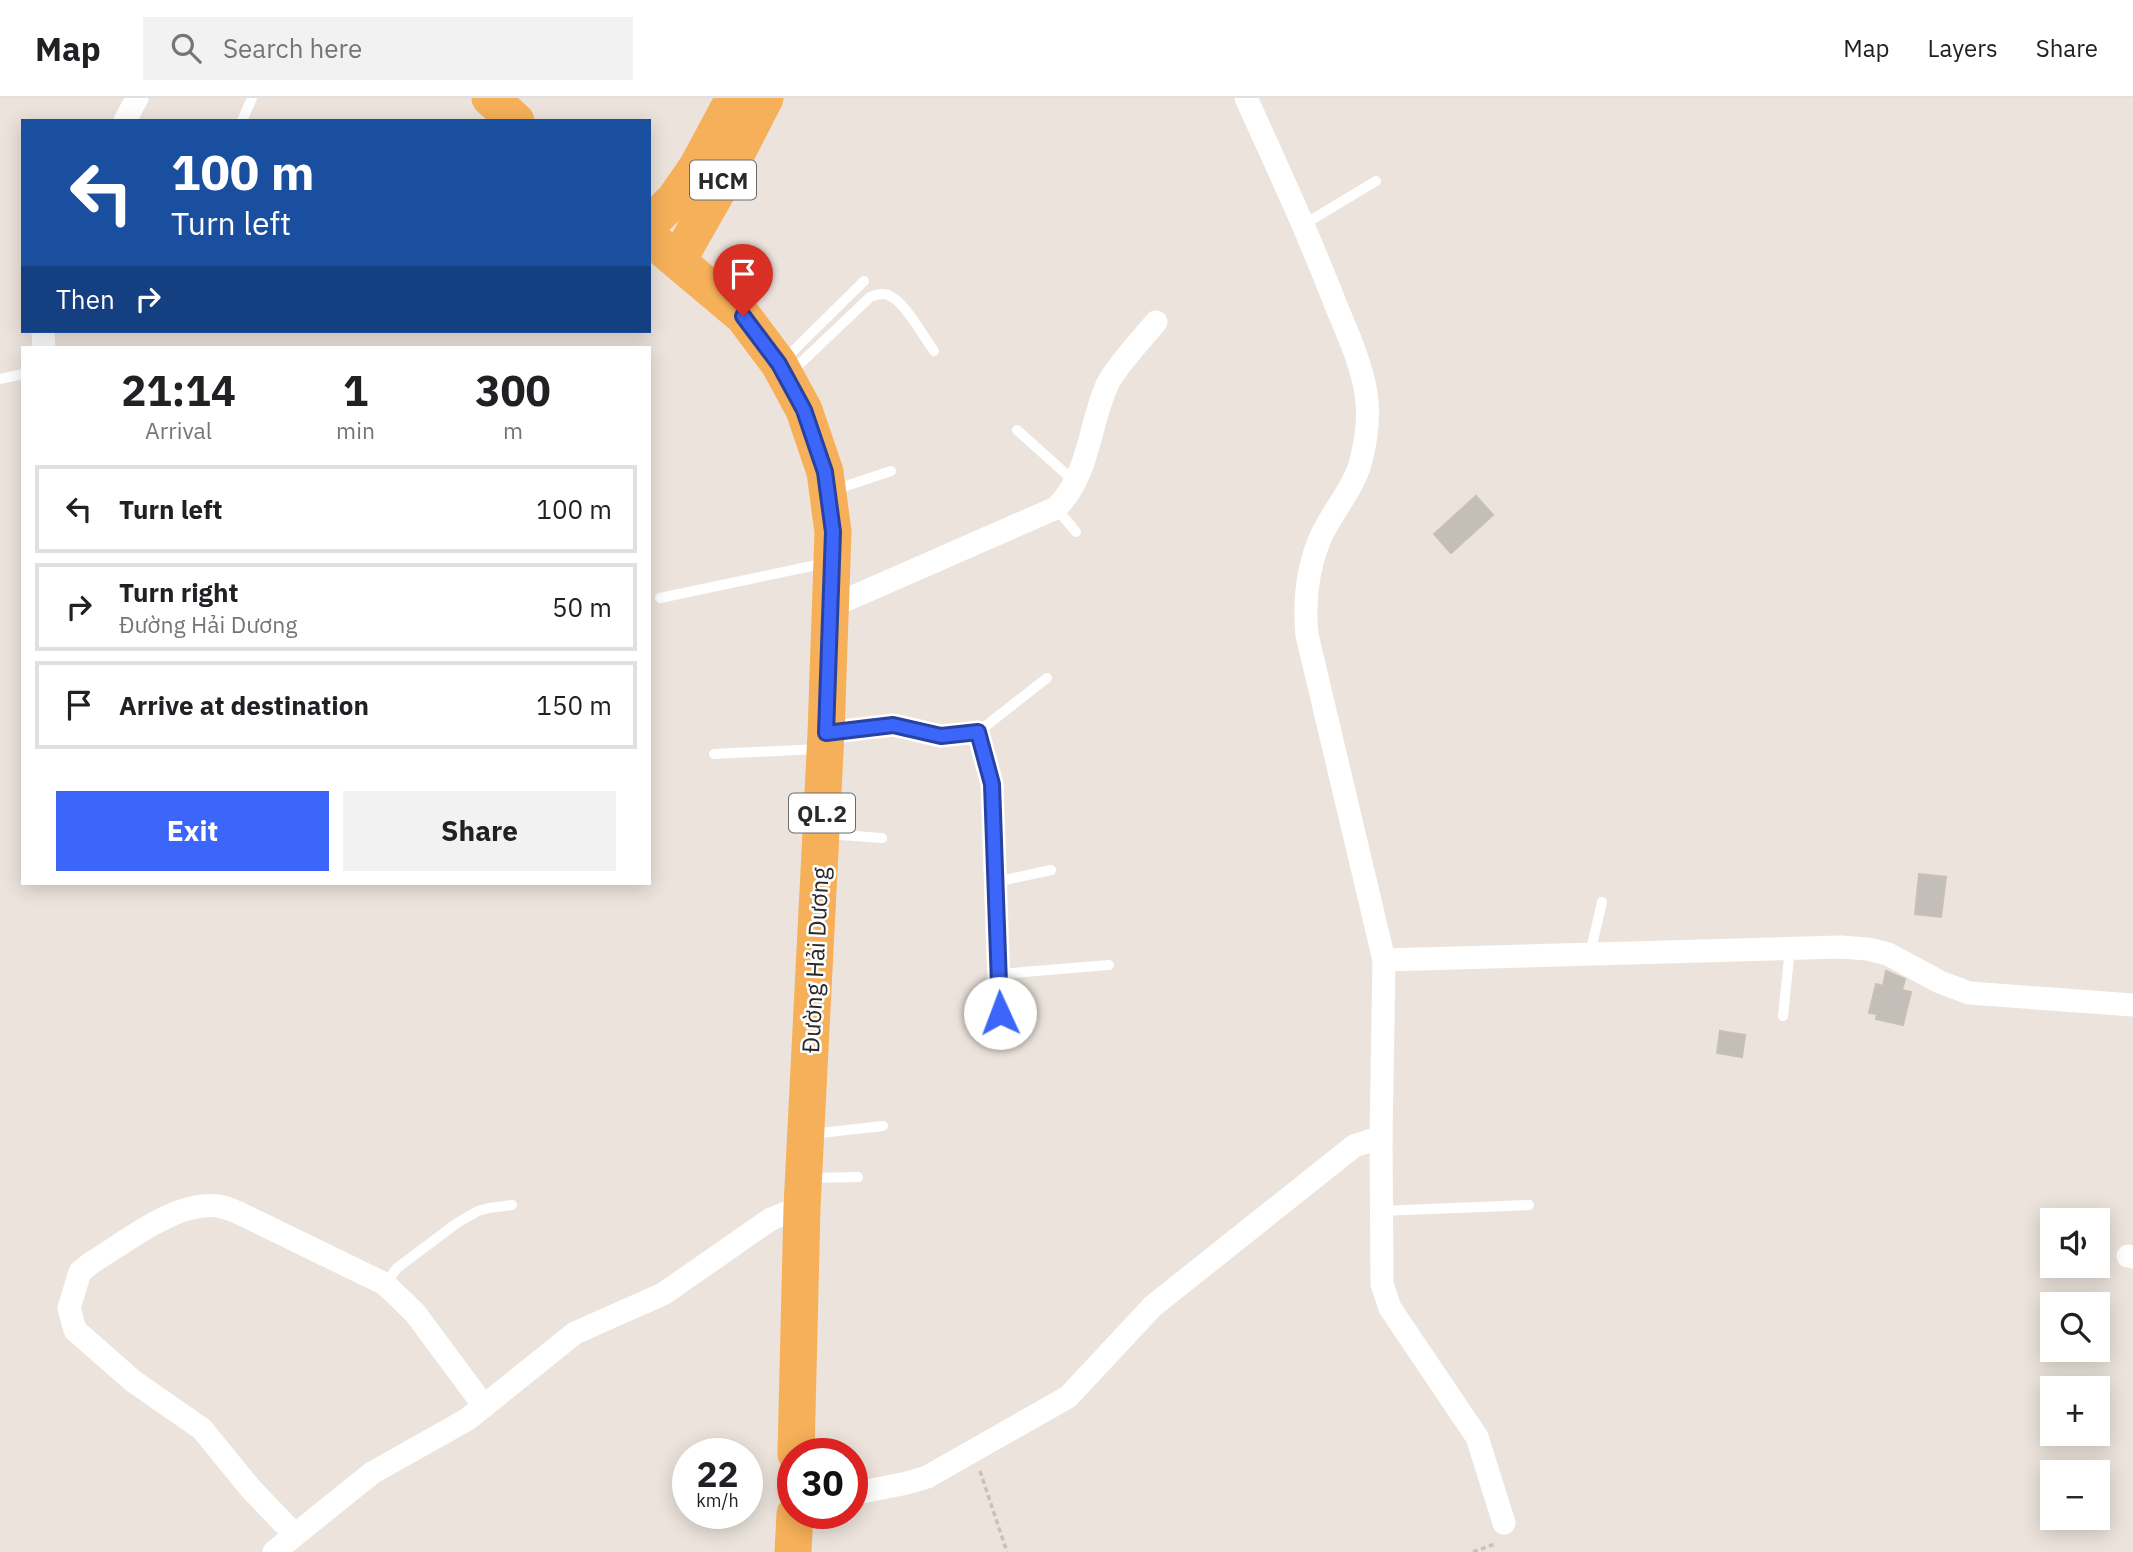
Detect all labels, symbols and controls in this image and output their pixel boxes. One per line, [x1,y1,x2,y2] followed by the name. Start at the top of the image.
[143,17,633,80] search box
[35,27,101,70] text: Map
[167,29,205,67] icon: search
[223,31,362,65] text: Search here
[1843,32,1890,64] text: Map
[1928,32,1998,64] text: Layers
[2036,32,2098,64] text: Share
[171,140,315,203] text: 100 m
[56,147,147,238] icon: left
[690,160,756,200] road number: HCM
[171,202,291,244] text: Turn left
[713,244,773,316] pin
[724,255,762,293] icon: arrive
[129,280,167,318] icon: right
[56,282,115,316] text: Then
[121,363,236,418] text: 21:14
[343,363,368,418] text: 1
[475,363,551,418] text: 300
[145,415,212,445] text: Arrival
[336,415,375,445] text: min
[503,415,523,445] text: m
[60,490,98,528] icon: left
[119,492,222,526] text: Turn left
[536,492,612,526] text: 100 m
[119,575,238,609] text: Turn right
[60,588,98,626] icon: right
[552,590,612,624] text: 50 m
[119,609,297,639] text: Đường Hải Dương
[60,686,98,724] icon: arrive
[119,688,369,722] text: Arrive at destination
[536,688,612,722] text: 150 m
[56,791,329,871] button: Exit
[343,791,616,871] button: Share
[789,793,855,832] road number: QL.2
[794,866,836,1054] street label: Đường Hải Dương
[963,976,1037,1050] position arrow
[2040,1208,2110,1530] map controls
[2040,1208,2110,1278] button: sound
[2040,1292,2110,1362] button: search
[2040,1376,2110,1446] button: +
[777,1438,868,1529] speed limit sign: 30
[696,1451,739,1497] text: 22
[2040,1460,2110,1530] button: −
[696,1489,739,1512] text: km/h

